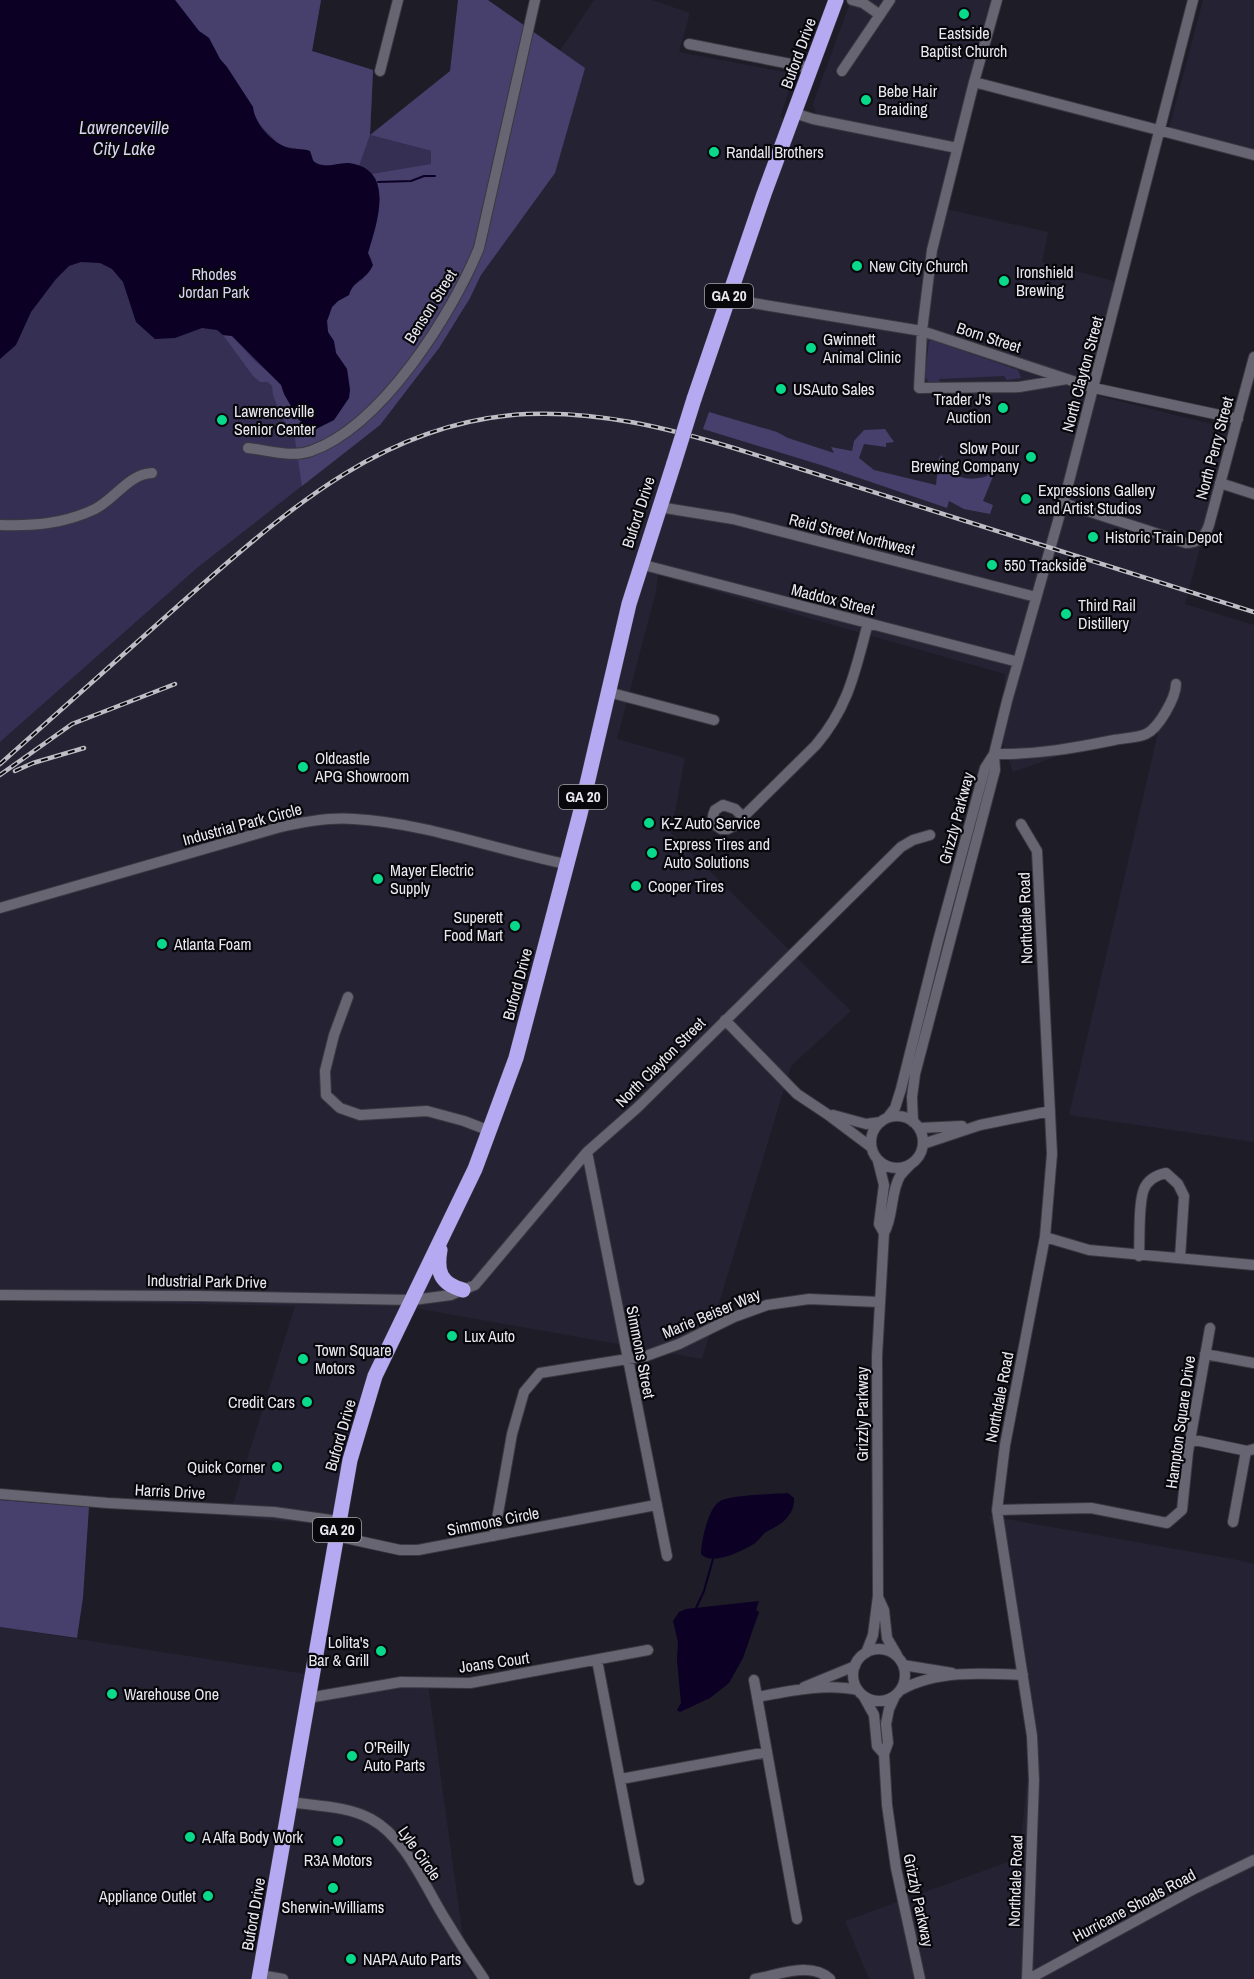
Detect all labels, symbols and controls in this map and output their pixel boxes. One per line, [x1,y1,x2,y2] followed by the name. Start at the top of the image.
[957,7,971,21] marker: Eastside Baptist Church
[775,15,821,91] street label: Buford Drive
[921,22,1007,62] place label: Eastside Baptist Church
[878,80,938,120] place label: Bebe Hair Braiding
[859,93,873,107] marker: Bebe Hair Braiding
[79,115,169,161] water label: Lawrenceville City Lake
[726,141,824,163] place label: Randall Brothers
[707,145,721,159] marker: Randall Brothers
[869,255,968,277] place label: New City Church
[850,259,864,273] marker: New City Church
[1016,261,1074,301] place label: Ironshield Brewing
[179,263,250,303] park label: Rhodes Jordan Park
[399,265,462,347] street label: Benson Street
[997,274,1011,288] marker: Ironshield Brewing
[705,284,753,308] road number: GA 20
[1056,313,1108,434] street label: North Clayton Street
[954,316,1024,358] street label: Born Street
[822,328,901,368] place label: Gwinnett Animal Clinic
[804,341,818,355] marker: Gwinnett Animal Clinic
[793,378,875,400] place label: USAuto Sales
[774,382,788,396] marker: USAuto Sales
[934,388,991,428] place label: Trader J's Auction
[1190,394,1238,502] street label: North Perry Street
[234,400,316,440] place label: Lawrenceville Senior Center
[996,401,1010,415] marker: Trader J's Auction
[215,413,229,427] marker: Lawrenceville Senior Center
[911,437,1020,477] place label: Slow Pour Brewing Company
[1024,450,1038,464] marker: Slow Pour Brewing Company
[616,474,660,550] street label: Buford Drive
[1038,479,1156,519] place label: Expressions Gallery and Artist Studios
[1019,492,1033,506] marker: Expressions Gallery and Artist Studios
[787,508,918,560] street label: Reid Street Northwest
[1105,526,1223,548] place label: Historic Train Depot
[1086,530,1100,544] marker: Historic Train Depot
[1004,554,1086,576] place label: 550 Trackside
[985,558,999,572] marker: 550 Trackside
[789,578,877,620] street label: Maddox Street
[1078,594,1136,634] place label: Third Rail Distillery
[1059,607,1073,621] marker: Third Rail Distillery
[314,747,409,787] place label: Oldcastle APG Showroom
[296,760,310,774] marker: Oldcastle APG Showroom
[933,769,979,867] street label: Grizzly Parkway
[559,785,607,809] road number: GA 20
[180,798,304,850] street label: Industrial Park Circle
[661,812,760,834] place label: K-Z Auto Service
[642,816,656,830] marker: K-Z Auto Service
[663,833,770,873] place label: Express Tires and Auto Solutions
[645,846,659,860] marker: Express Tires and Auto Solutions
[390,859,474,899] place label: Mayer Electric Supply
[371,872,385,886] marker: Mayer Electric Supply
[1012,872,1038,964] street label: Northdale Road
[648,875,724,897] place label: Cooper Tires
[629,879,643,893] marker: Cooper Tires
[444,906,503,946] place label: Superett Food Mart
[508,919,522,933] marker: Superett Food Mart
[173,933,251,955] place label: Atlanta Foam
[155,937,169,951] marker: Atlanta Foam
[497,946,537,1022] street label: Buford Drive
[610,1012,710,1112] street label: North Clayton Street
[147,1269,267,1293] street label: Industrial Park Drive
[659,1282,764,1344] street label: Marie Beiser Way
[621,1304,661,1401] street label: Simmons Street
[464,1325,515,1347] place label: Lux Auto
[445,1329,459,1343] marker: Lux Auto
[315,1339,392,1379] place label: Town Square Motors
[979,1350,1019,1444] street label: Northdale Road
[296,1352,310,1366] marker: Town Square Motors
[1160,1354,1200,1490] street label: Hampton Square Drive
[851,1366,873,1461] street label: Grizzly Parkway
[228,1391,295,1413] place label: Credit Cars
[300,1395,314,1409] marker: Credit Cars
[319,1397,361,1473] street label: Buford Drive
[187,1456,266,1478] place label: Quick Corner
[270,1460,284,1474] marker: Quick Corner
[134,1478,206,1504] street label: Harris Drive
[445,1501,541,1541] street label: Simmons Circle
[313,1518,361,1542] road number: GA 20
[308,1631,369,1671] place label: Lolita's Bar & Grill
[374,1644,388,1658] marker: Lolita's Bar & Grill
[457,1646,531,1678] street label: Joans Court
[124,1683,219,1705] place label: Warehouse One
[105,1687,119,1701] marker: Warehouse One
[363,1736,425,1776] place label: O'Reilly Auto Parts
[345,1749,359,1763] marker: O'Reilly Auto Parts
[393,1822,447,1884] street label: Lyle Circle
[201,1826,304,1848] place label: A Alfa Body Work
[183,1830,197,1844] marker: A Alfa Body Work
[331,1834,345,1848] marker: R3A Motors
[1002,1835,1028,1927] street label: Northdale Road
[304,1849,372,1871] place label: R3A Motors
[898,1851,940,1949] street label: Grizzly Parkway
[1069,1863,1199,1947] street label: Hurricane Shoals Road
[236,1876,270,1952] street label: Buford Drive
[326,1881,340,1895] marker: Sherwin-Williams
[98,1885,196,1907] place label: Appliance Outlet
[201,1889,215,1903] marker: Appliance Outlet
[282,1896,384,1918] place label: Sherwin-Williams
[363,1948,461,1970] place label: NAPA Auto Parts
[344,1952,358,1966] marker: NAPA Auto Parts

